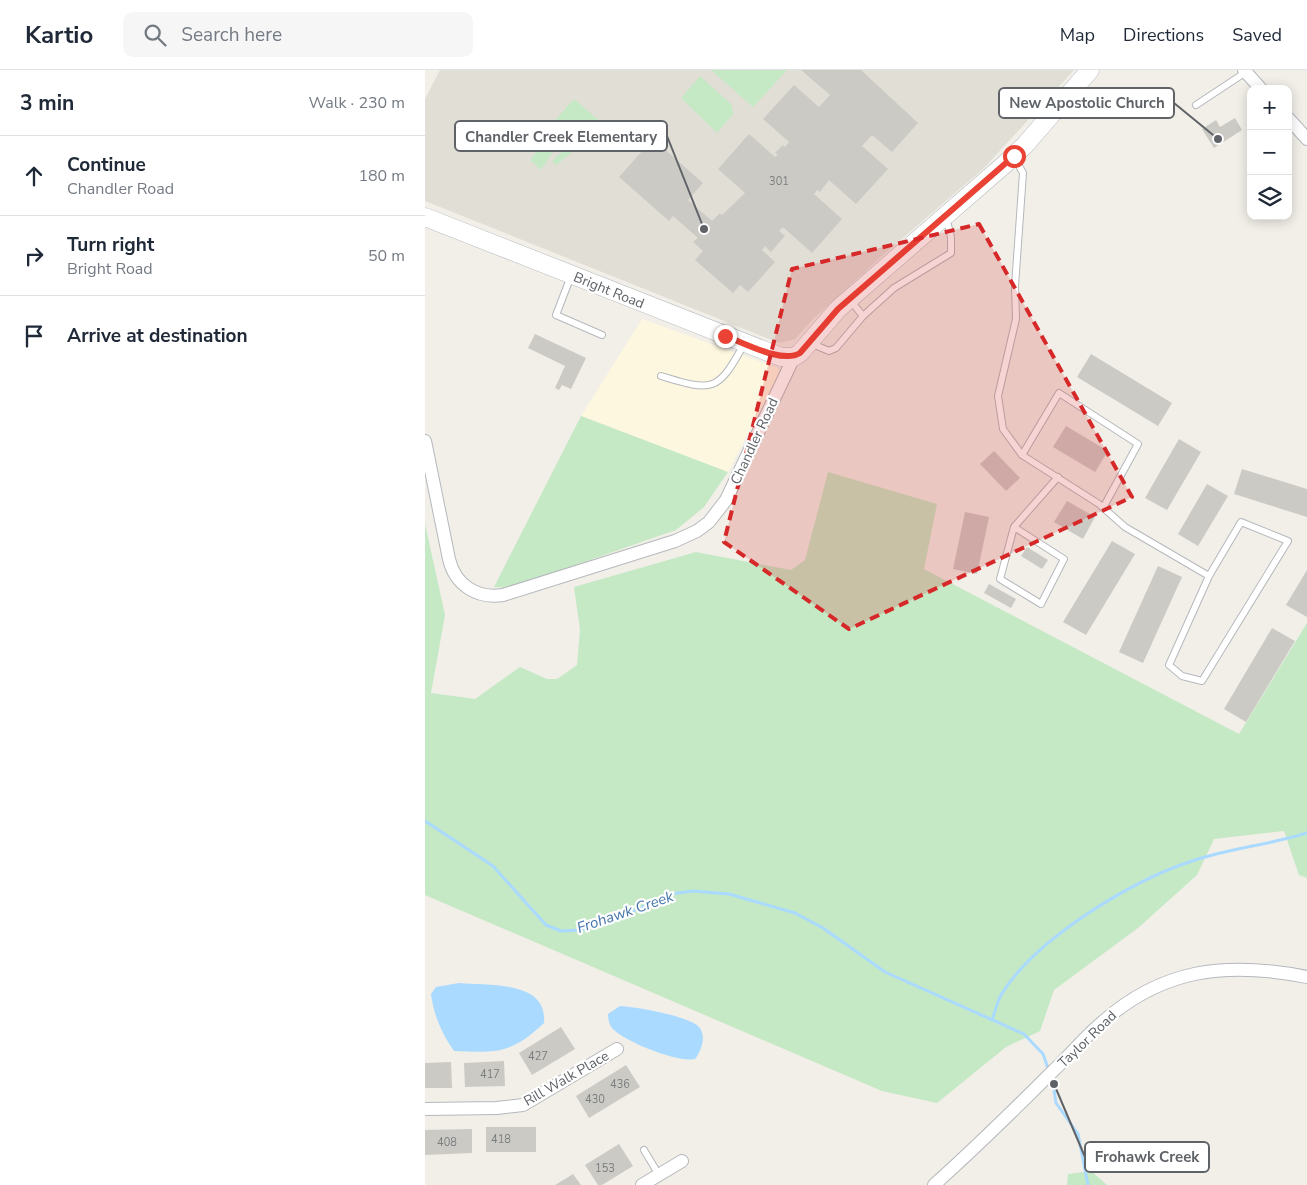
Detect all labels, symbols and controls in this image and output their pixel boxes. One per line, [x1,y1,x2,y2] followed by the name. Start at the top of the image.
[123,12,473,57] search box
[25,19,93,51] text: Kartio
[141,21,169,49] icon: search
[181,22,282,48] text: Search here
[1060,23,1095,47] text: Map
[1123,23,1204,47] text: Directions
[1232,23,1282,47] text: Saved
[1247,85,1292,220] map controls
[1247,85,1292,130] button: +
[999,88,1174,118] callout: New Apostolic Church
[20,89,74,117] text: 3 min
[309,92,405,114] text: Walk · 230 m
[1009,93,1165,113] text: New Apostolic Church
[455,121,667,151] callout: Chandler Creek Elementary
[465,127,657,147] text: Chandler Creek Elementary
[1247,130,1292,175] button: −
[1003,145,1026,168] route start
[67,152,146,178] text: Continue
[20,162,48,190] icon: ahead
[358,165,405,187] text: 180 m
[769,174,789,189] house number: 301
[1247,175,1292,220] button: layers
[67,178,174,200] text: Chandler Road
[67,232,154,258] text: Turn right
[20,242,48,270] icon: right
[368,245,405,267] text: 50 m
[67,258,153,280] text: Bright Road
[571,268,647,313] street label: Bright Road
[20,322,48,350] icon: arrive
[67,323,248,349] text: Arrive at destination
[714,325,737,348] route end
[726,395,783,488] street label: Chandler Road
[574,886,676,938] water label: Frohawk Creek
[1054,1006,1121,1072] street label: Taylor Road
[520,1046,612,1111] street label: Rill Walk Place
[528,1049,548,1064] house number: 427
[480,1067,500,1082] house number: 417
[610,1077,630,1092] house number: 436
[585,1092,605,1107] house number: 430
[491,1132,511,1147] house number: 418
[437,1135,457,1150] house number: 408
[1085,1142,1209,1172] callout: Frohawk Creek
[1095,1147,1200,1167] text: Frohawk Creek
[595,1161,615,1176] house number: 153

